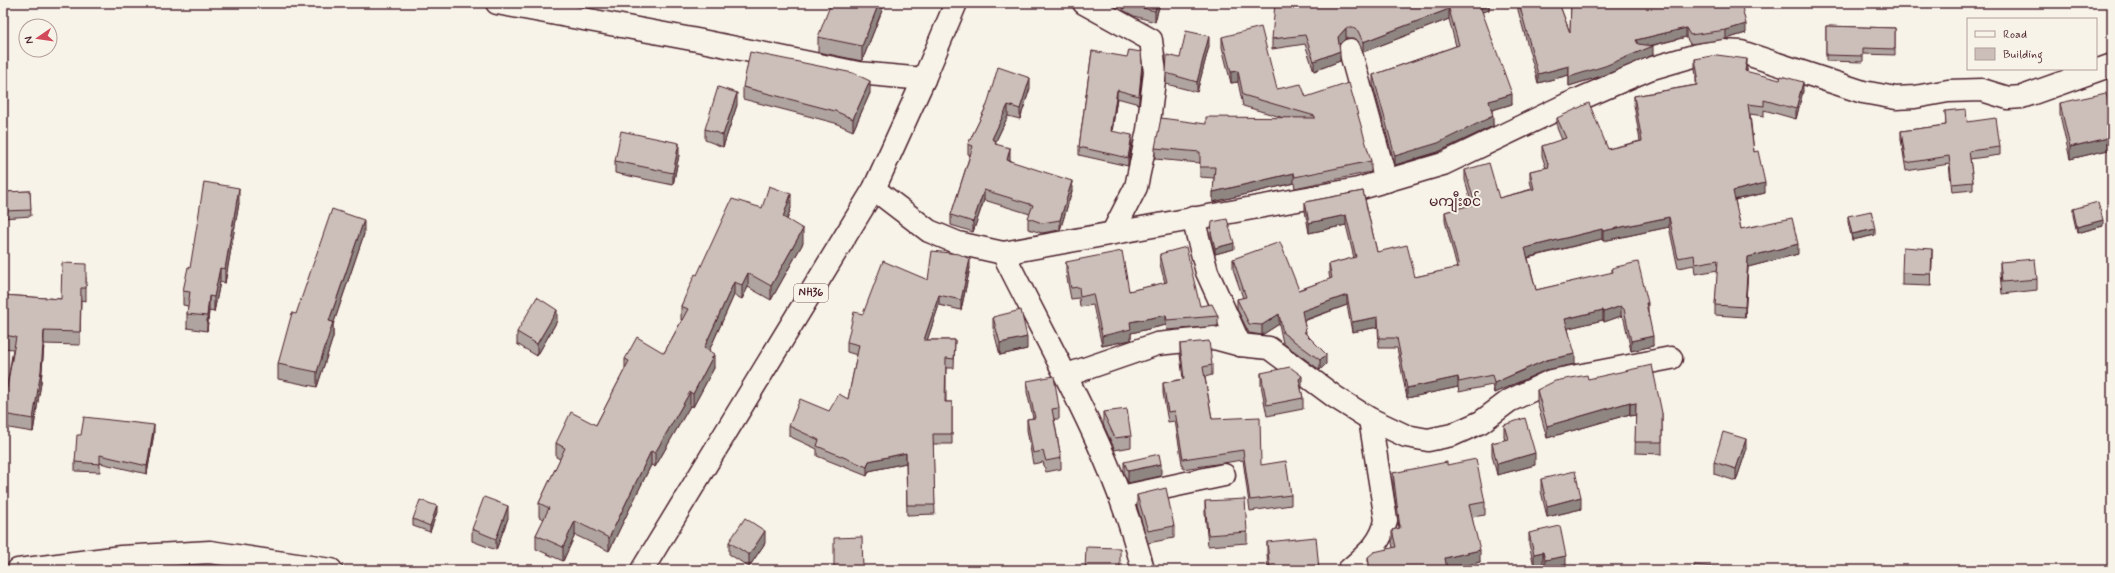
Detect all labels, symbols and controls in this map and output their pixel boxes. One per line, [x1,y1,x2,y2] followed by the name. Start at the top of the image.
[18,18,58,58] north arrow
[1967,18,2097,70] legend
[2003,27,2027,43] text: Road
[22,35,37,45] text: N
[2003,47,2043,64] text: Building
[1429,191,1481,213] district label: မကျီးစင်
[794,284,828,302] road number: NH36

